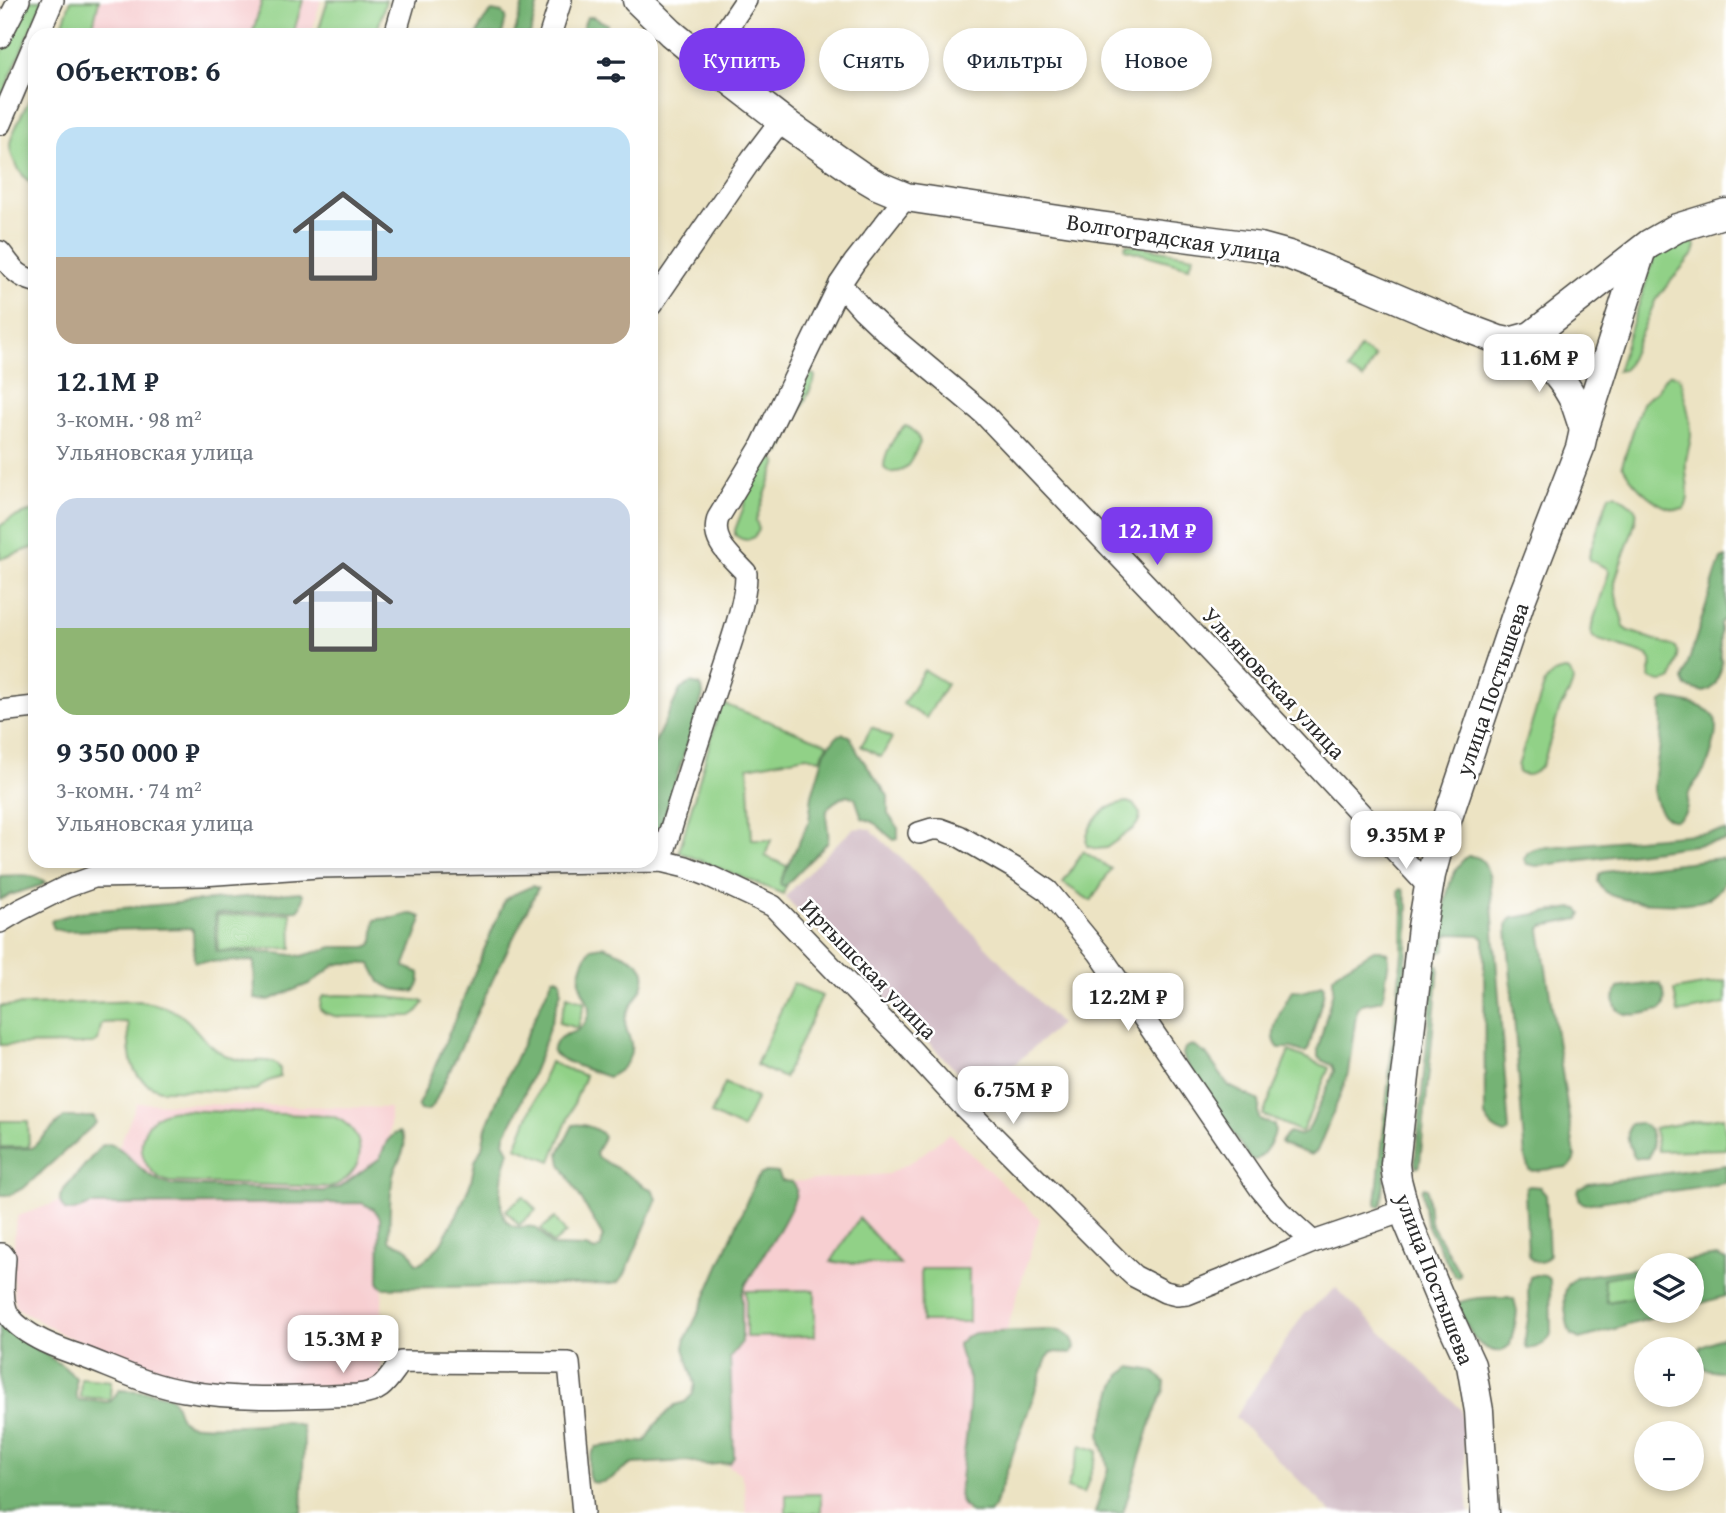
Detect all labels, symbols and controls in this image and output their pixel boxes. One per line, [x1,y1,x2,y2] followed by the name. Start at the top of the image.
[679,28,805,91] chip: Купить
[819,28,929,91] chip: Снять
[943,28,1087,91] chip: Фильтры
[1101,28,1212,91] chip: Новое
[56,48,220,92] text: Объектов: 6
[592,51,630,89] icon: filters
[280,173,406,299] icon: home
[1065,204,1284,271] street label: Волгоградская улица
[1474,334,1604,394] pin: 11.6M ₽
[1499,340,1579,373] text: 11.6M ₽
[56,358,159,402] text: 12.1M ₽
[56,402,202,435] text: 3-комн. · 98 m²
[56,435,253,468] text: Ульяновская улица
[1092,508,1222,567] pin: 12.1M ₽
[1117,513,1197,546] text: 12.1M ₽
[280,544,406,670] icon: home
[1446,598,1537,781] street label: улица Постышева
[1195,599,1354,766] street label: Ульяновская улица
[56,729,200,773] text: 9 350 000 ₽
[56,773,202,806] text: 3-комн. · 74 m²
[56,806,253,839] text: Ульяновская улица
[1341,812,1471,871] pin: 9.35M ₽
[1366,817,1446,850] text: 9.35M ₽
[793,891,945,1047] street label: Иртышская улица
[1063,974,1193,1033] pin: 12.2M ₽
[1088,979,1168,1012] text: 12.2M ₽
[948,1066,1078,1126] pin: 6.75M ₽
[973,1072,1053,1105] text: 6.75M ₽
[1387,1187,1483,1369] street label: улица Постышева
[1634,1253,1704,1491] map controls
[1634,1253,1704,1323] button: layers
[278,1316,408,1375] pin: 15.3M ₽
[303,1321,383,1354] text: 15.3M ₽
[1634,1337,1704,1407] button: +
[1634,1421,1704,1491] button: −

